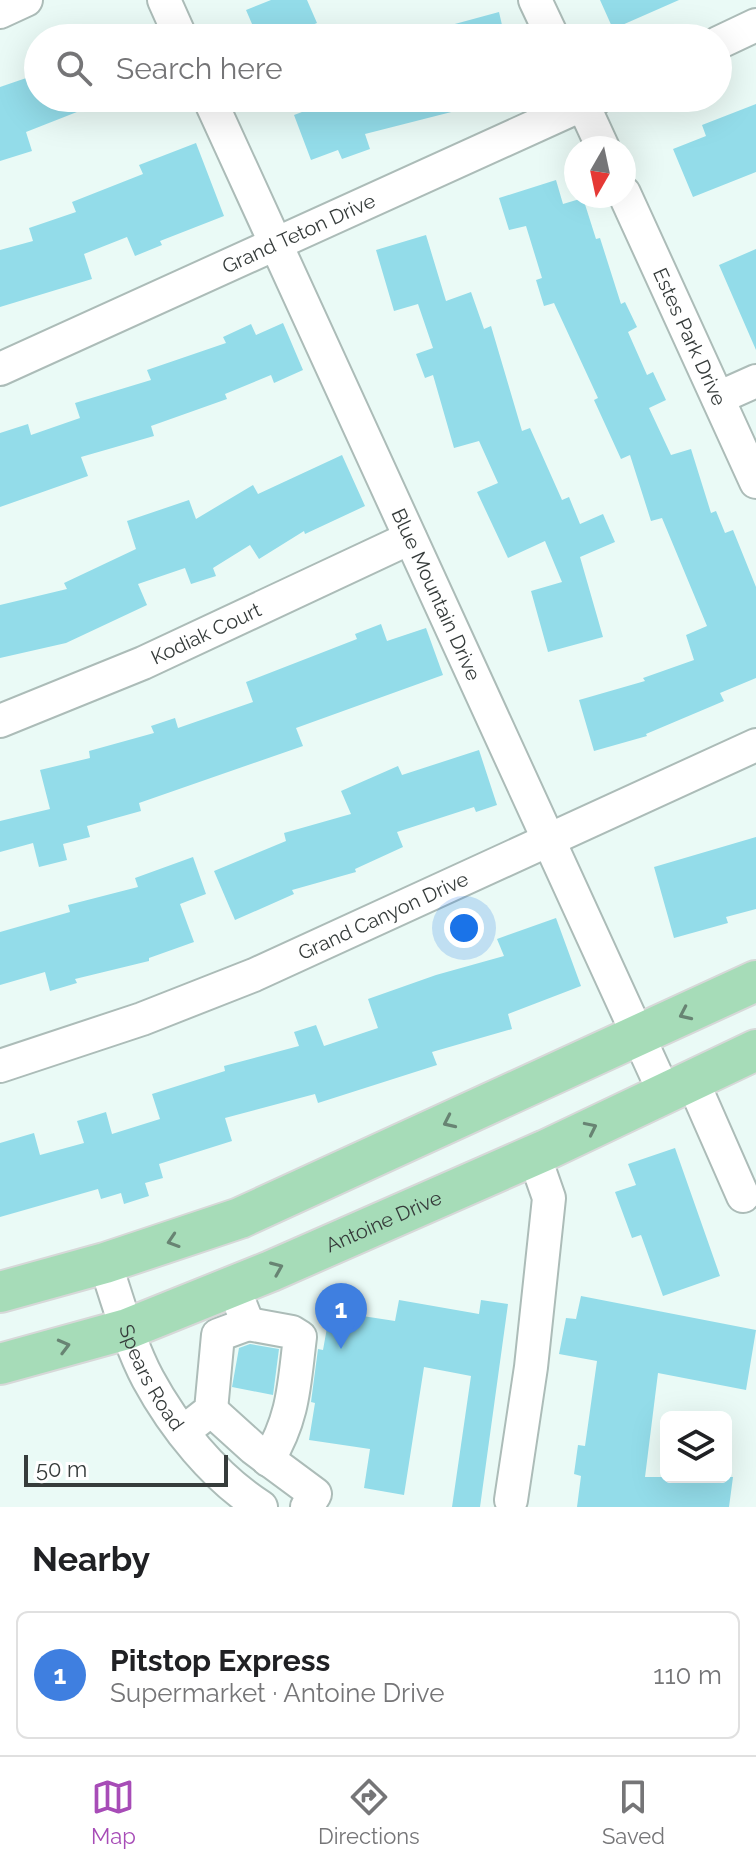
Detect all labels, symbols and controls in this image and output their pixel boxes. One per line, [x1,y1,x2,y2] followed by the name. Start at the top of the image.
[24,24,732,112] search box
[52,46,96,90] icon: search
[116,51,283,86] text: Search here
[564,136,636,208] north arrow
[218,188,379,279] street label: Grand Teton Drive
[648,264,732,410] street label: Estes Park Drive
[386,505,486,685] street label: Blue Mountain Drive
[147,597,265,670] street label: Kodiak Court
[294,866,472,965] street label: Grand Canyon Drive
[444,908,484,948] your location
[679,1004,693,1020] one-way arrow
[443,1112,457,1128] one-way arrow
[583,1122,598,1138] one-way arrow
[322,1185,446,1257] street label: Antoine Drive
[166,1231,180,1247] one-way arrow
[269,1262,284,1278] one-way arrow
[315,1283,367,1349] pin: 1
[114,1321,189,1435] street label: Spears Road
[56,1339,70,1355] one-way arrow
[660,1411,732,1483] map controls
[660,1411,732,1483] button: layers
[24,1451,228,1487] scale bar
[36,1456,87,1482] text: 50 m
[32,1539,150,1579] text: Nearby
[110,1643,330,1678] text: Pitstop Express
[54,1660,66,1690] text: 1
[653,1660,722,1690] text: 110 m
[110,1678,444,1708] text: Supermarket · Antoine Drive
[91,1775,136,1849] tab: Map
[318,1775,420,1849] tab: Directions
[602,1775,665,1849] tab: Saved

